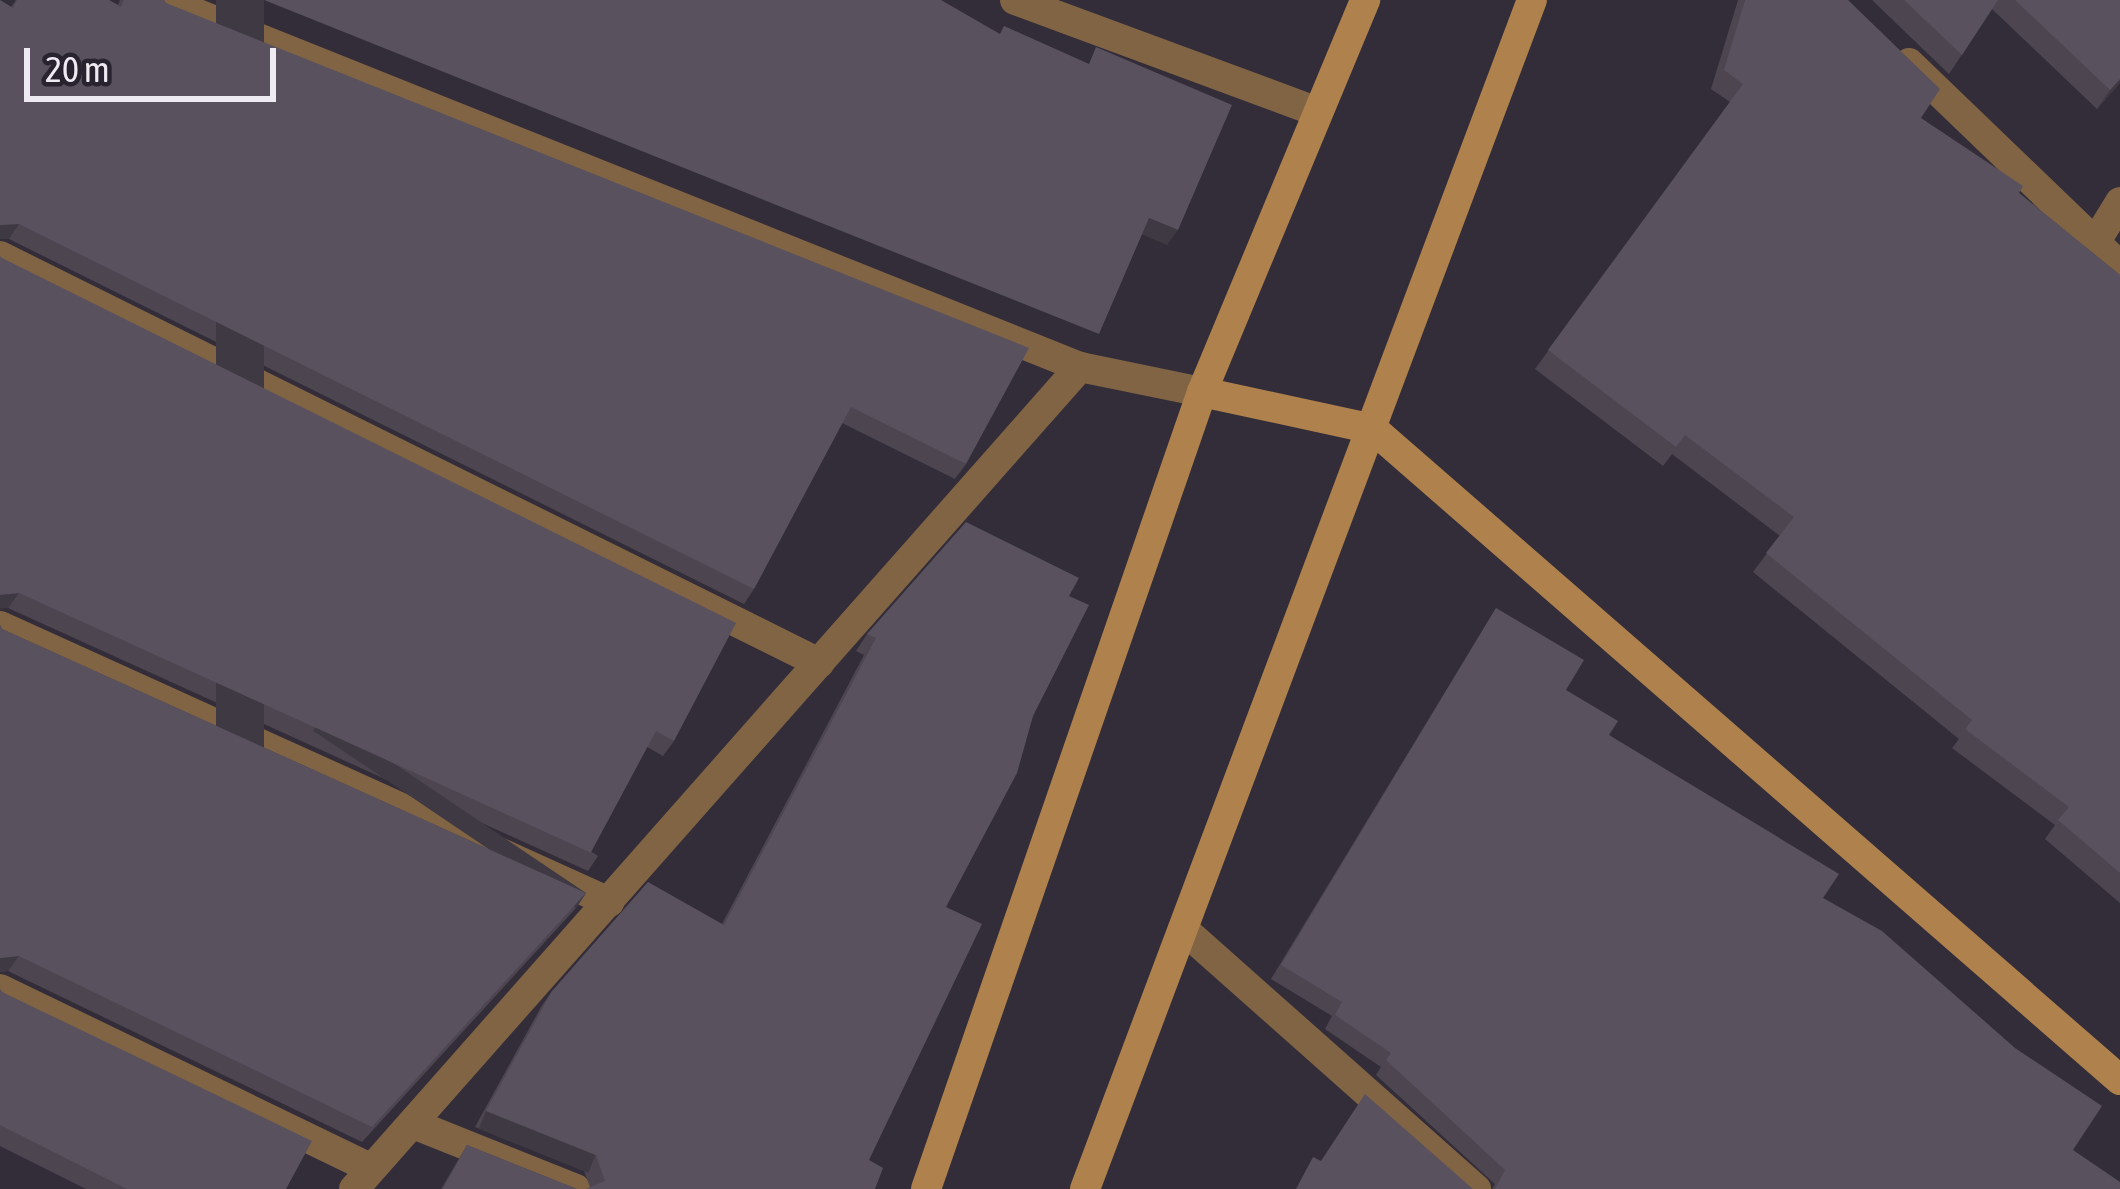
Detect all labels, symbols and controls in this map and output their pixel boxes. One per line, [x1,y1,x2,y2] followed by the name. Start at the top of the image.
[30,24,282,98] scale bar
[45,48,110,90] text: 20 m

